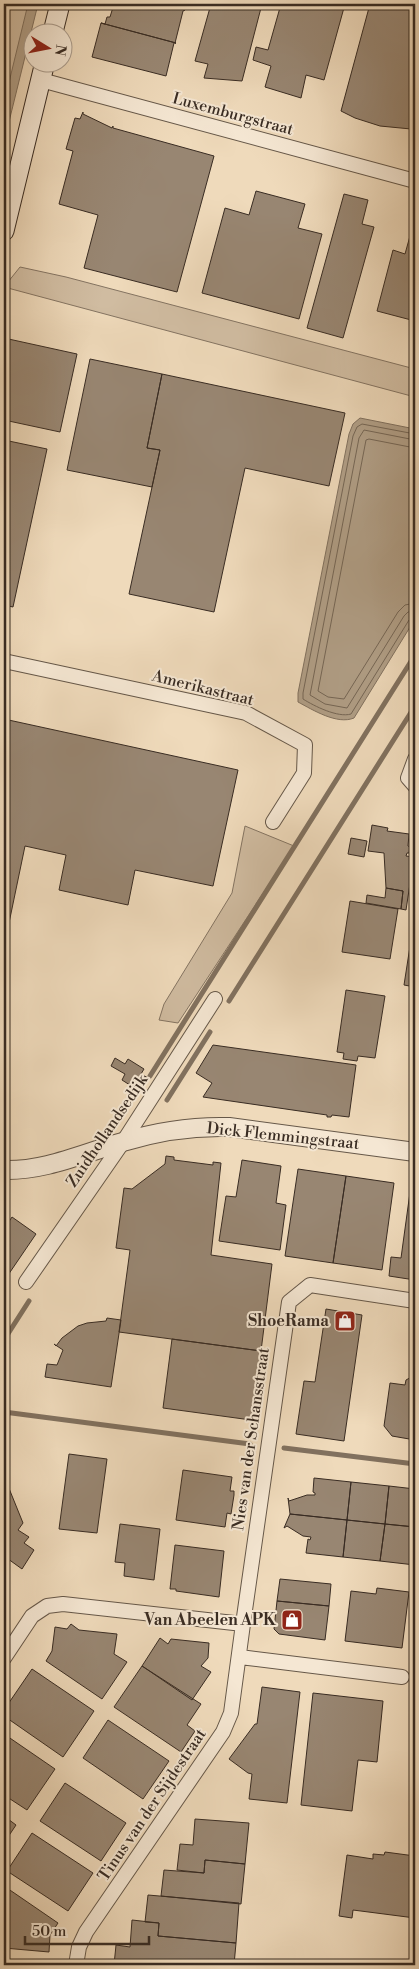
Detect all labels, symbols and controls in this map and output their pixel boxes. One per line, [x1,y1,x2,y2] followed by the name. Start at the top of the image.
[22,22,72,72] north arrow
[50,43,70,57] text: N
[170,88,296,140] street label: Luxemburgstraat
[149,665,256,710] street label: Amerikastraat
[62,1070,153,1191] street label: Zuidhollandsedijk
[206,1118,361,1154] street label: Dick Flemmingstraat
[333,1309,357,1333] shop icon: ShoeRama
[248,1311,329,1331] place label: ShoeRama
[228,1346,274,1532] street label: Nies van der Schansstraat
[280,1608,304,1632] shop icon: Van Abeelen APK
[143,1610,277,1630] place label: Van Abeelen APK
[93,1725,211,1885] street label: Tinus van der Sijdestraat
[25,1914,149,1946] scale bar
[32,1922,66,1941] text: 50 m

